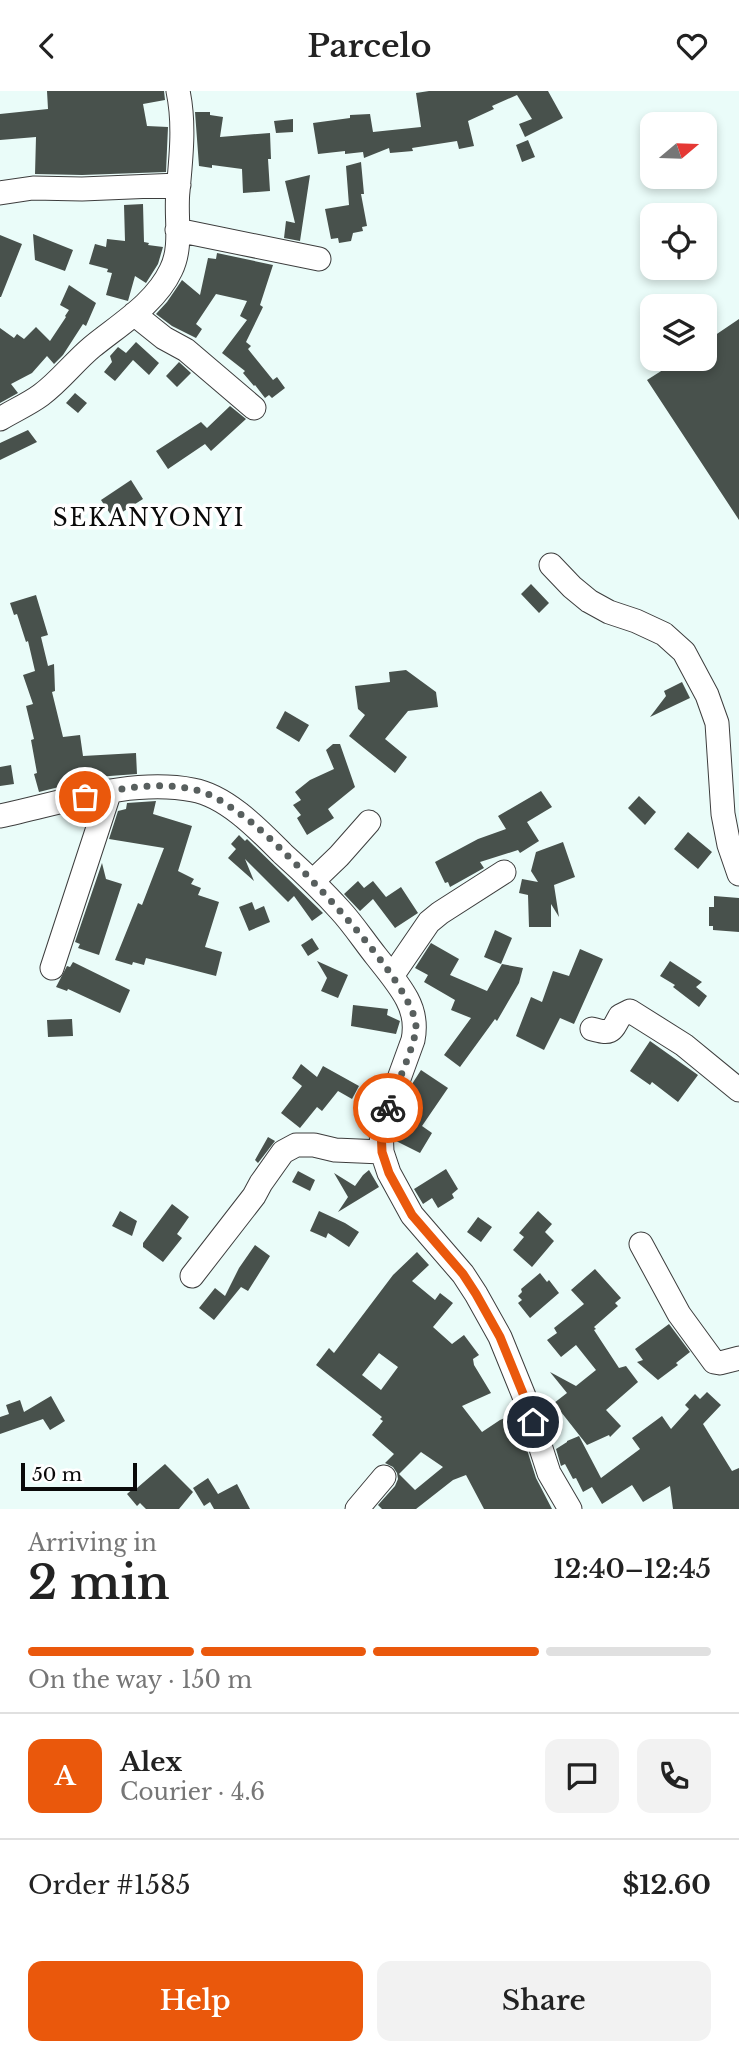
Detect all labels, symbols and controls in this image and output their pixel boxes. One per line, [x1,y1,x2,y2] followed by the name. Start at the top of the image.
[307,26,432,66] text: Parcelo
[28,27,66,65] icon: back
[673,27,711,65] icon: heart
[640,112,718,189] north arrow
[640,112,717,371] map controls
[640,203,717,280] button: locate
[640,294,717,371] button: layers
[53,504,245,532] district label: SEKANYONYI
[55,767,115,827] pin
[66,778,104,816] icon: bag
[353,1073,423,1143] courier
[369,1089,407,1127] icon: bike
[503,1392,563,1452] pin
[514,1403,552,1441] icon: home
[21,1460,136,1492] scale bar
[32,1463,82,1486] text: 50 m
[28,1529,157,1557] text: Arriving in
[553,1553,711,1585] text: 12:40–12:45
[28,1554,170,1611] text: 2 min
[28,1666,252,1694] text: On the way · 150 m
[545,1739,619,1813] button: chat
[637,1739,711,1813] button: phone
[120,1746,182,1778] text: Alex
[54,1760,76,1792] text: A
[120,1778,265,1806] text: Courier · 4.6
[28,1869,191,1901] text: Order #1585
[622,1869,711,1901] text: $12.60
[28,1961,363,2041] button: Help
[377,1961,711,2041] button: Share

